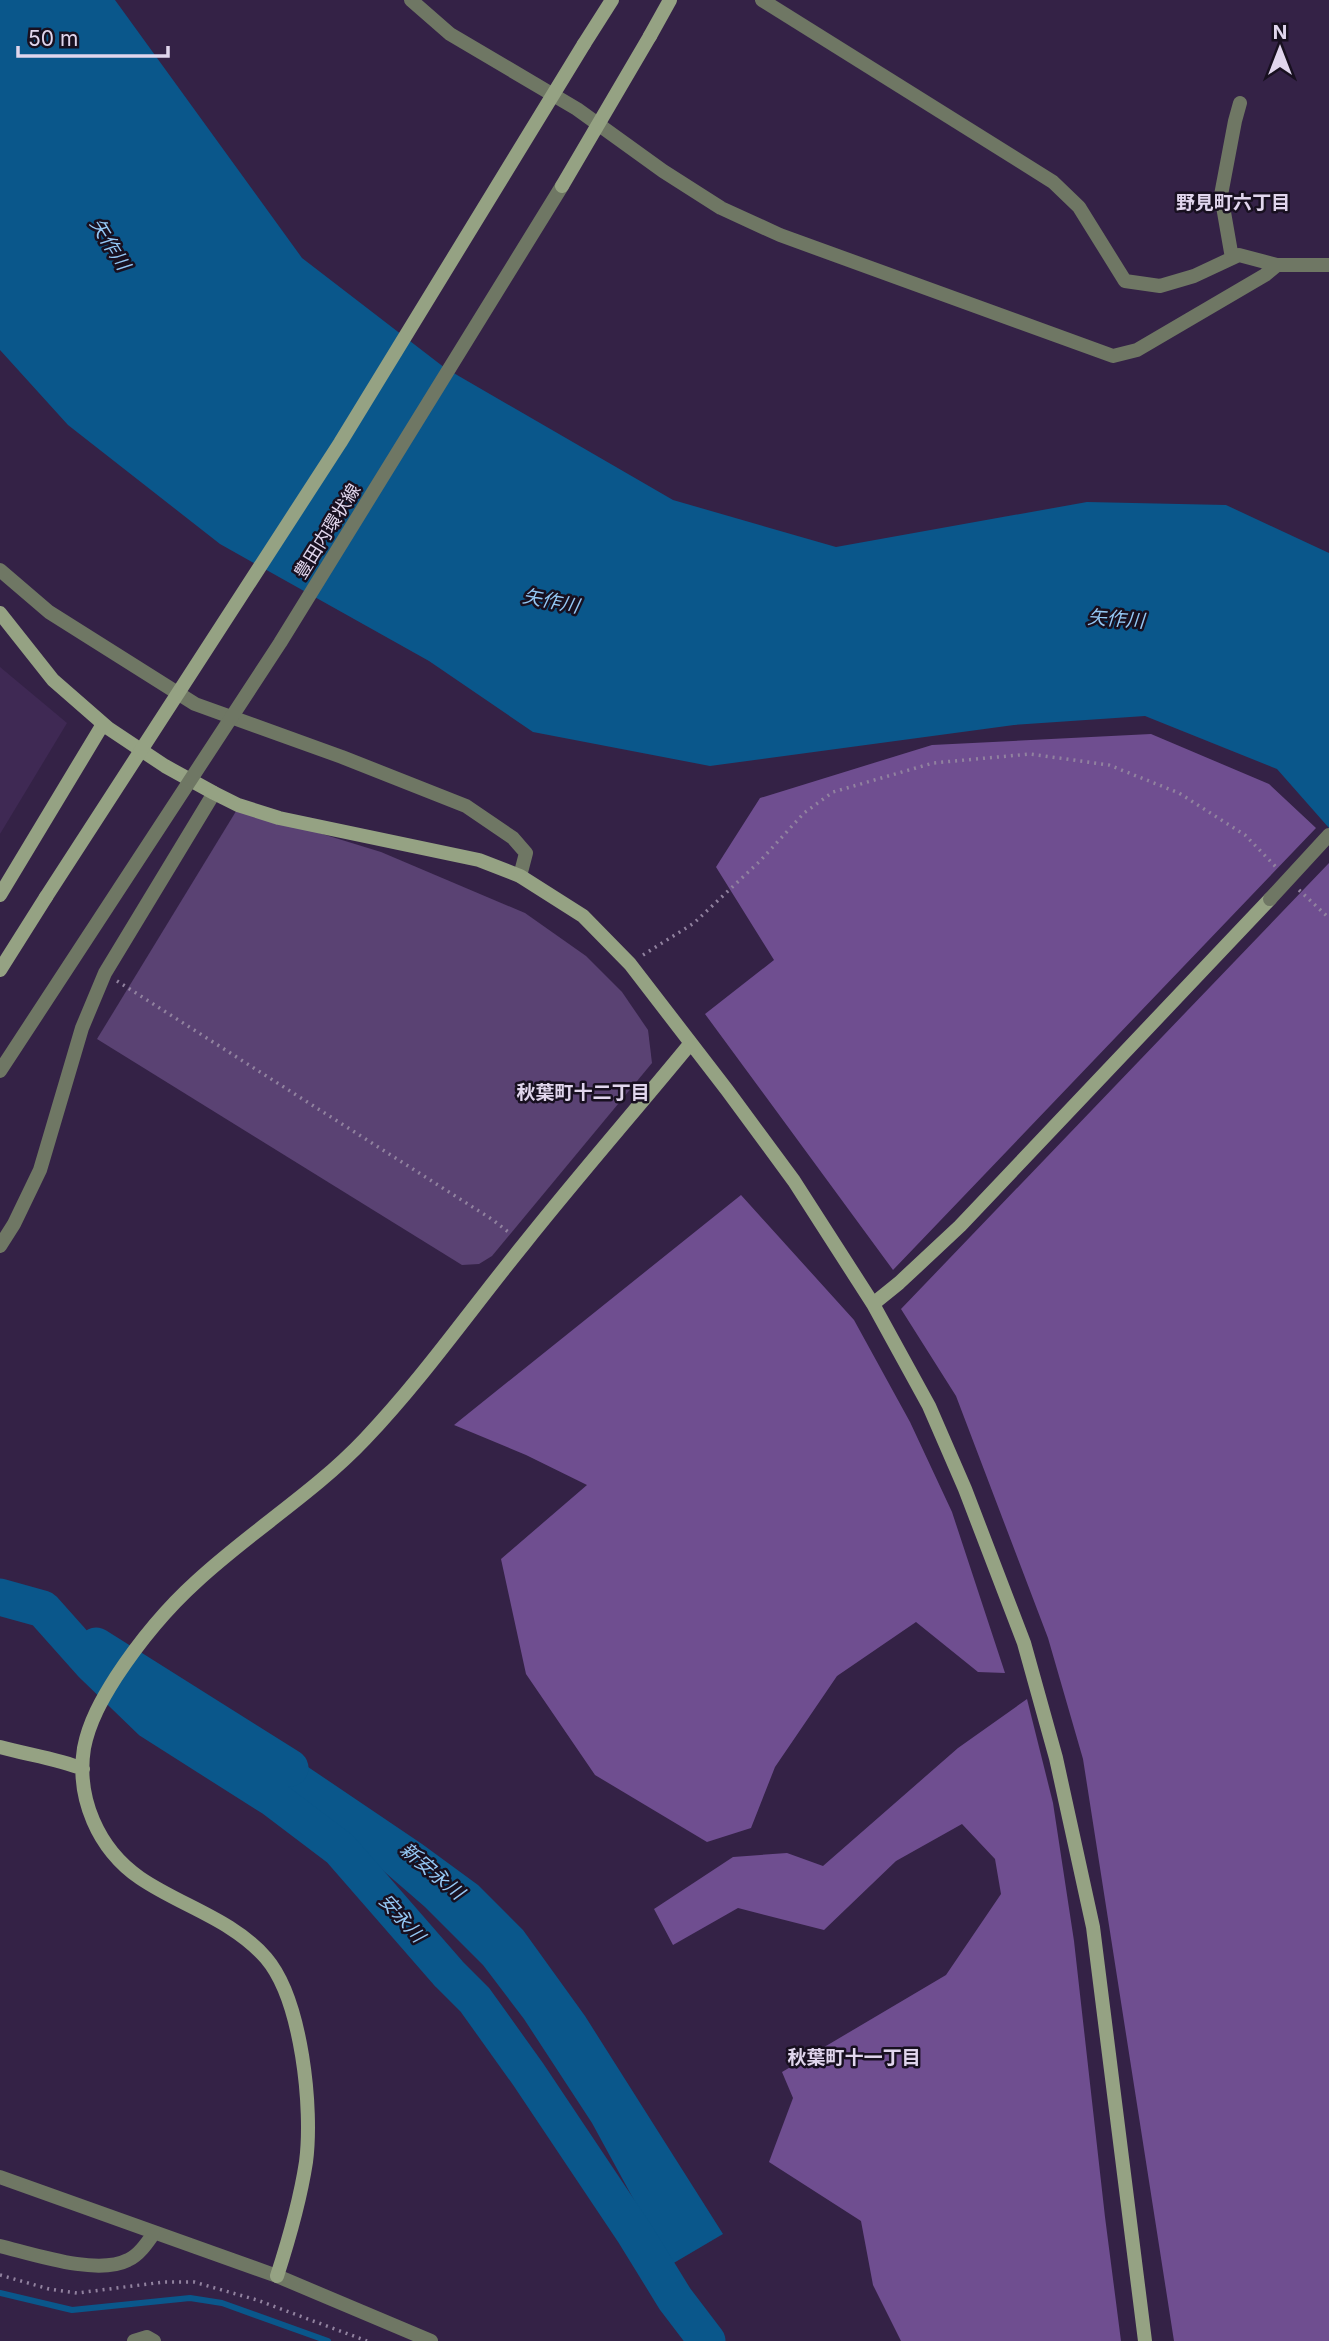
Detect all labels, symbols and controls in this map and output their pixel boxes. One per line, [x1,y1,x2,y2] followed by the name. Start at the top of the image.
[18,14,168,58] scale bar
[1245,14,1315,84] north arrow
[1273,21,1287,44] text: N
[28,26,78,51] text: 50 m
[1176,191,1290,214] district label: 野見町六丁目
[85,214,136,276] water label: 矢作川
[289,480,365,582] street label: 豊田内環状線
[521,584,583,618] water label: 矢作川
[1087,606,1147,633] water label: 矢作川
[516,1081,650,1104] district label: 秋葉町十二丁目
[395,1838,470,1906] water label: 新安永川
[374,1889,431,1948] water label: 安永川
[787,2046,921,2069] district label: 秋葉町十一丁目

